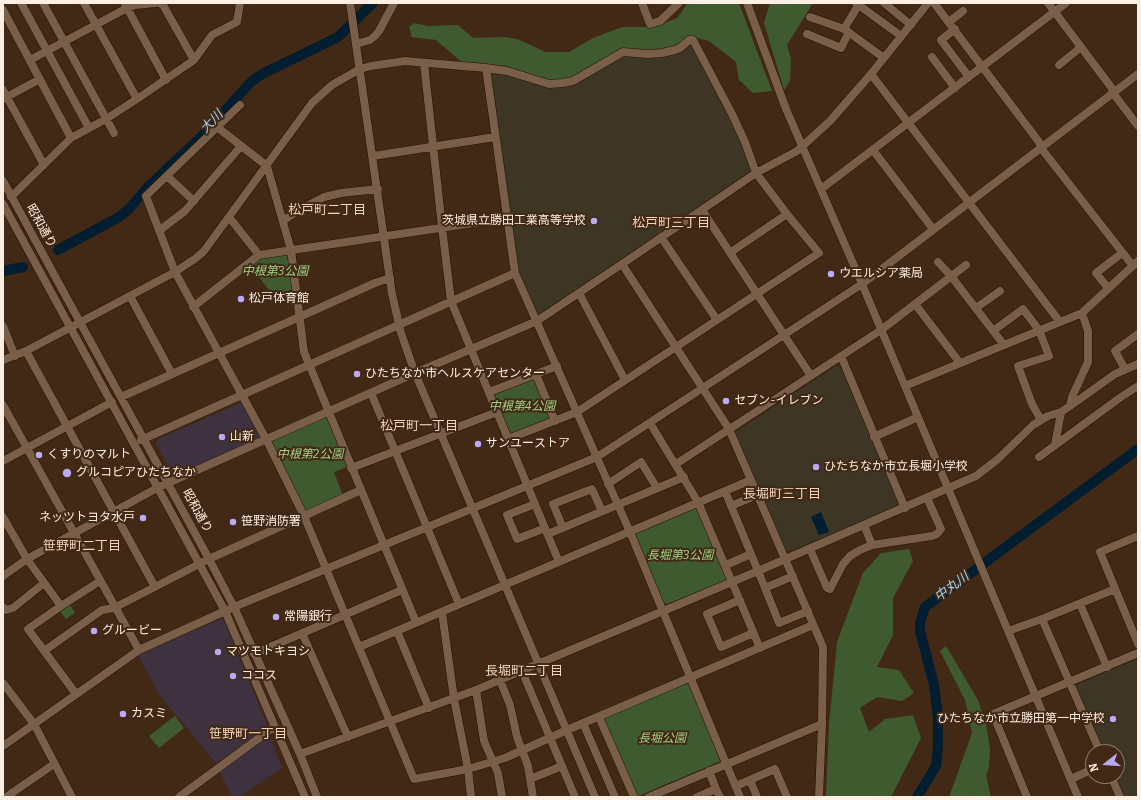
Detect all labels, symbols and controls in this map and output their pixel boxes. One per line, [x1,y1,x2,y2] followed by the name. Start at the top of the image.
[197,107,227,137] water label: 大川
[23,202,59,250] street label: 昭和通り
[288,202,366,218] district label: 松戸町二丁目
[442,214,586,228] place label: 茨城県立勝田工業高等学校
[632,215,710,231] district label: 松戸町三丁目
[589,216,599,226] marker: 茨城県立勝田工業高等学校
[242,265,308,279] park label: 中根第3公園
[839,267,923,281] place label: ウエルシア薬局
[826,269,836,279] marker: ウエルシア薬局
[249,292,309,306] place label: 松戸体育館
[236,294,246,304] marker: 松戸体育館
[365,367,545,381] place label: ひたちなか市ヘルスケアセンター
[352,369,362,379] marker: ひたちなか市ヘルスケアセンター
[734,394,823,408] place label: セブン-イレブン
[721,396,731,406] marker: セブン-イレブン
[489,400,555,414] park label: 中根第4公園
[380,418,458,434] district label: 松戸町一丁目
[230,430,254,444] place label: 山新
[217,432,227,442] marker: 山新
[486,437,570,451] place label: サンユーストア
[473,439,483,449] marker: サンユーストア
[47,448,131,462] place label: くすりのマルト
[277,448,343,462] park label: 中根第2公園
[34,450,44,460] marker: くすりのマルト
[824,460,968,474] place label: ひたちなか市立長堀小学校
[811,462,821,472] marker: ひたちなか市立長堀小学校
[76,466,196,480] place label: グルコピアひたちなか
[61,467,73,479] marker: グルコピアひたちなか
[743,486,821,502] district label: 長堀町三丁目
[179,487,215,535] street label: 昭和通り
[39,511,135,525] place label: ネッツトヨタ水戸
[138,513,148,523] marker: ネッツトヨタ水戸
[241,515,301,529] place label: 笹野消防署
[228,517,238,527] marker: 笹野消防署
[43,538,121,554] district label: 笹野町二丁目
[647,549,713,563] park label: 長堀第3公園
[932,569,972,605] water label: 中丸川
[284,610,332,624] place label: 常陽銀行
[271,612,281,622] marker: 常陽銀行
[102,624,162,638] place label: グルービー
[89,626,99,636] marker: グルービー
[226,645,310,659] place label: マツモトキヨシ
[213,647,223,657] marker: マツモトキヨシ
[485,663,563,679] district label: 長堀町二丁目
[241,669,277,683] place label: ココス
[228,671,238,681] marker: ココス
[131,707,167,721] place label: カスミ
[118,709,128,719] marker: カスミ
[937,712,1105,726] place label: ひたちなか市立勝田第一中学校
[1108,714,1118,724] marker: ひたちなか市立勝田第一中学校
[209,726,287,742] district label: 笹野町一丁目
[638,732,686,746] park label: 長堀公園
[1085,744,1125,784] north arrow
[1087,761,1101,773] text: N

